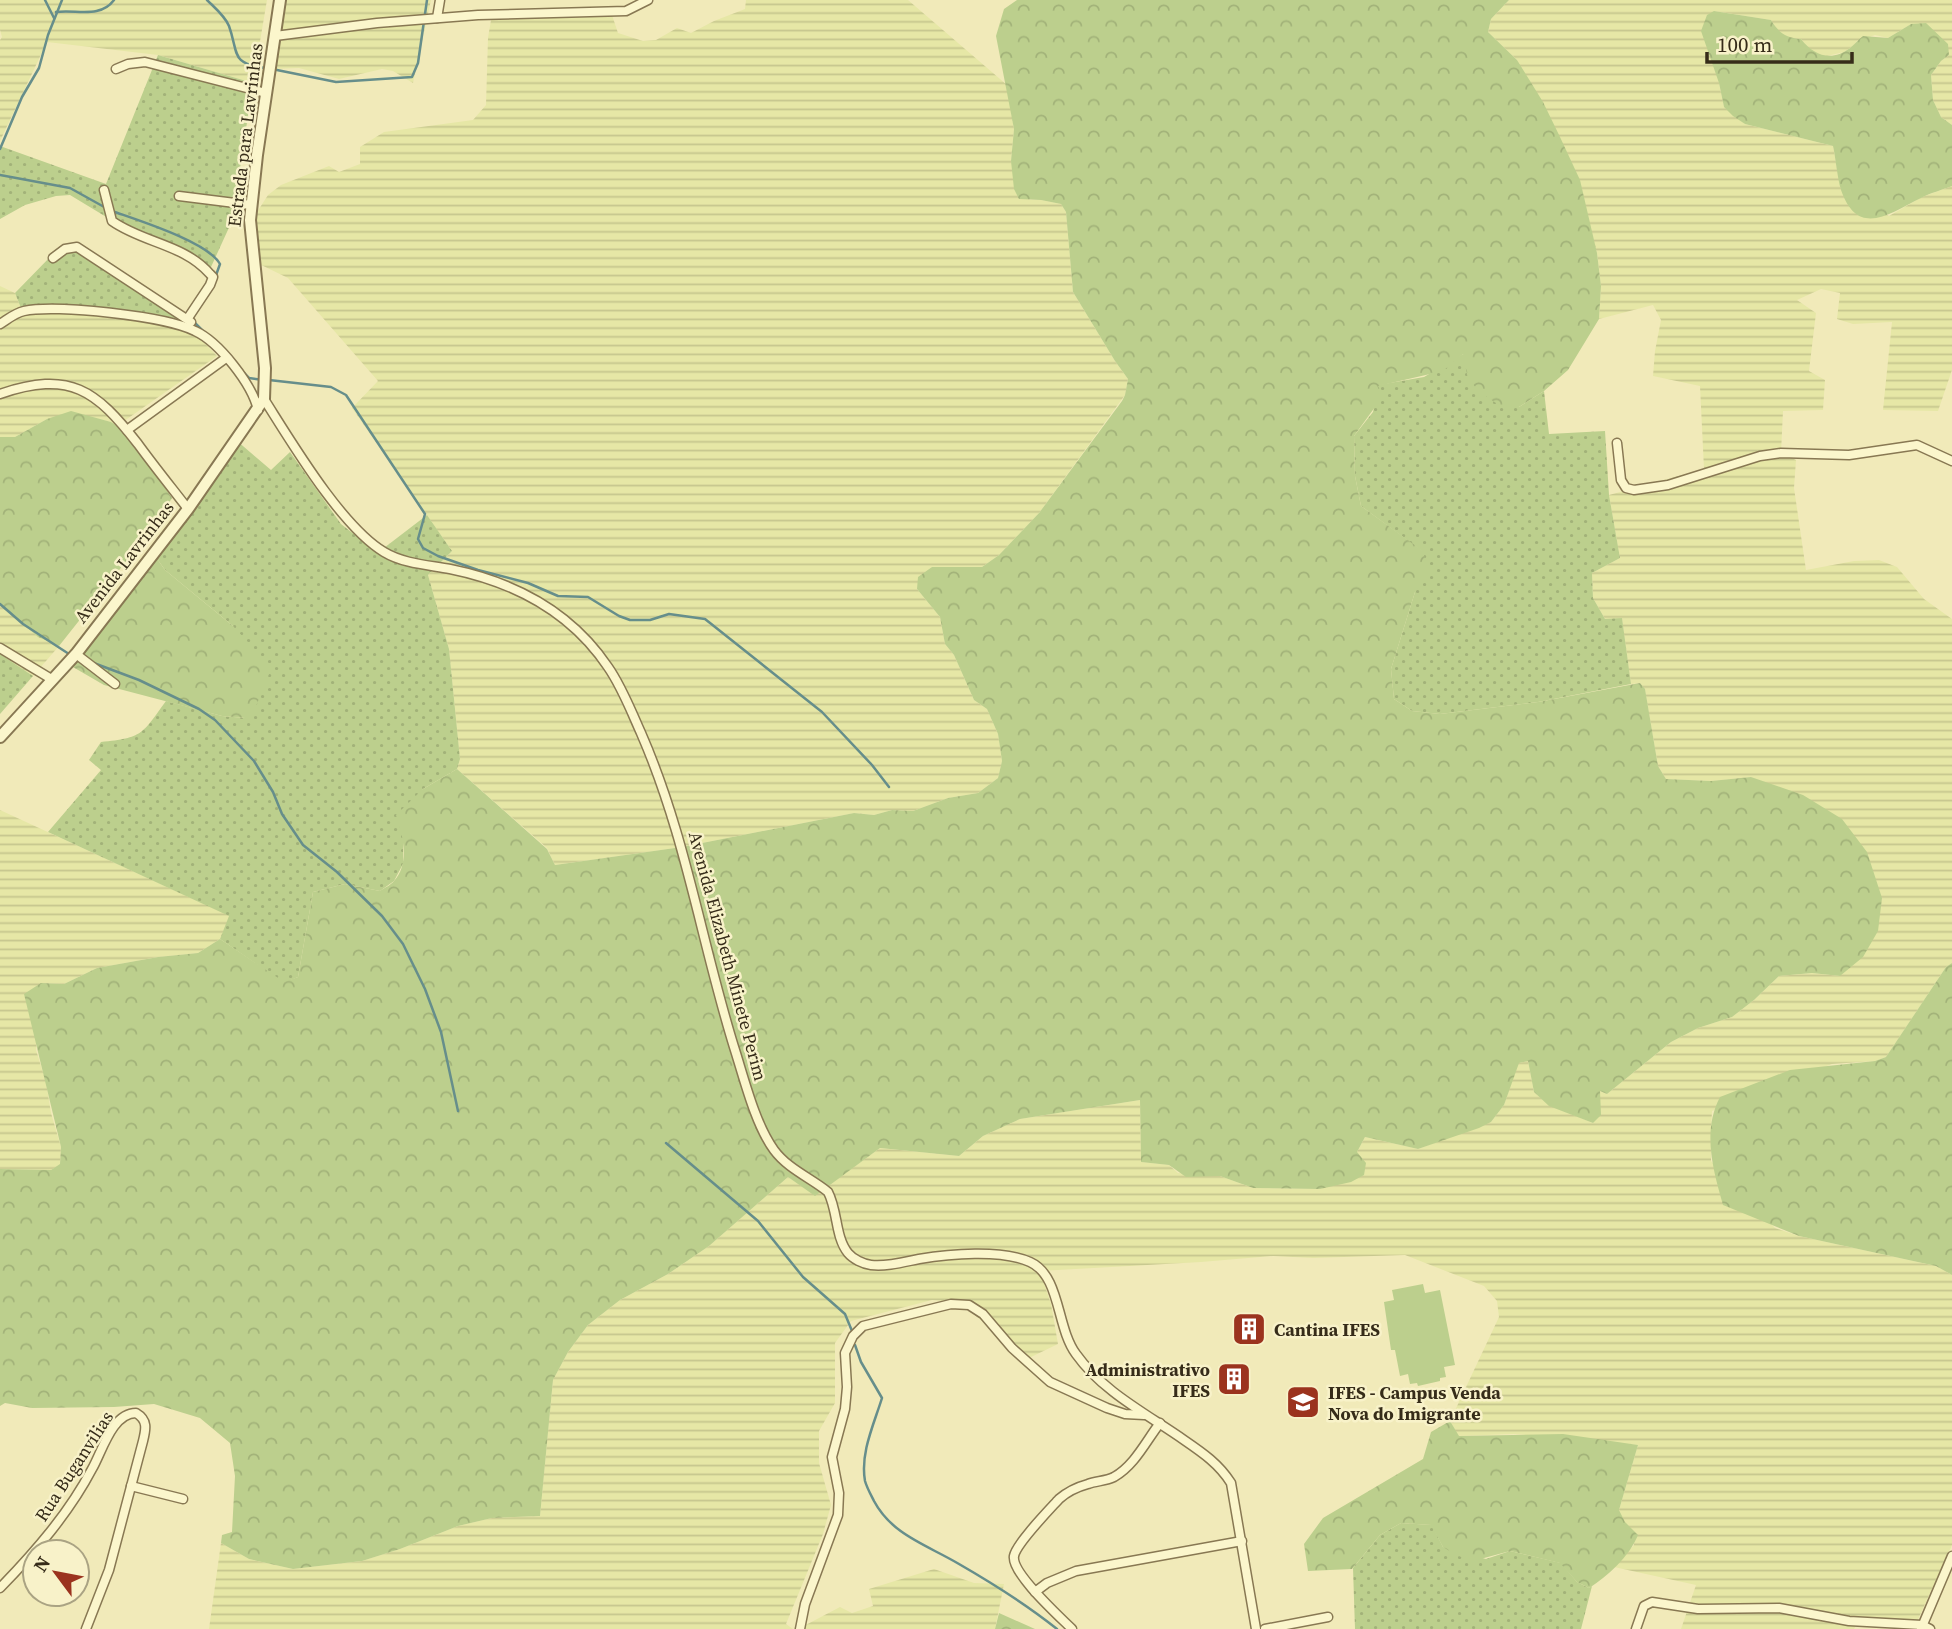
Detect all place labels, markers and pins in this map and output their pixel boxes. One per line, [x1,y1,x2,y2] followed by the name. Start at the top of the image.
[1230,1310,1268,1348] building icon: Cantina IFES
[1274,1317,1380,1342] place label: Cantina IFES
[1085,1357,1210,1403] place label: Administrativo IFES
[1215,1360,1253,1398] building icon: Administrativo IFES
[1328,1380,1501,1426] place label: IFES - Campus Venda Nova do Imigrante
[1284,1383,1322,1421] school or university icon: IFES - Campus Venda Nova do Imigrante

